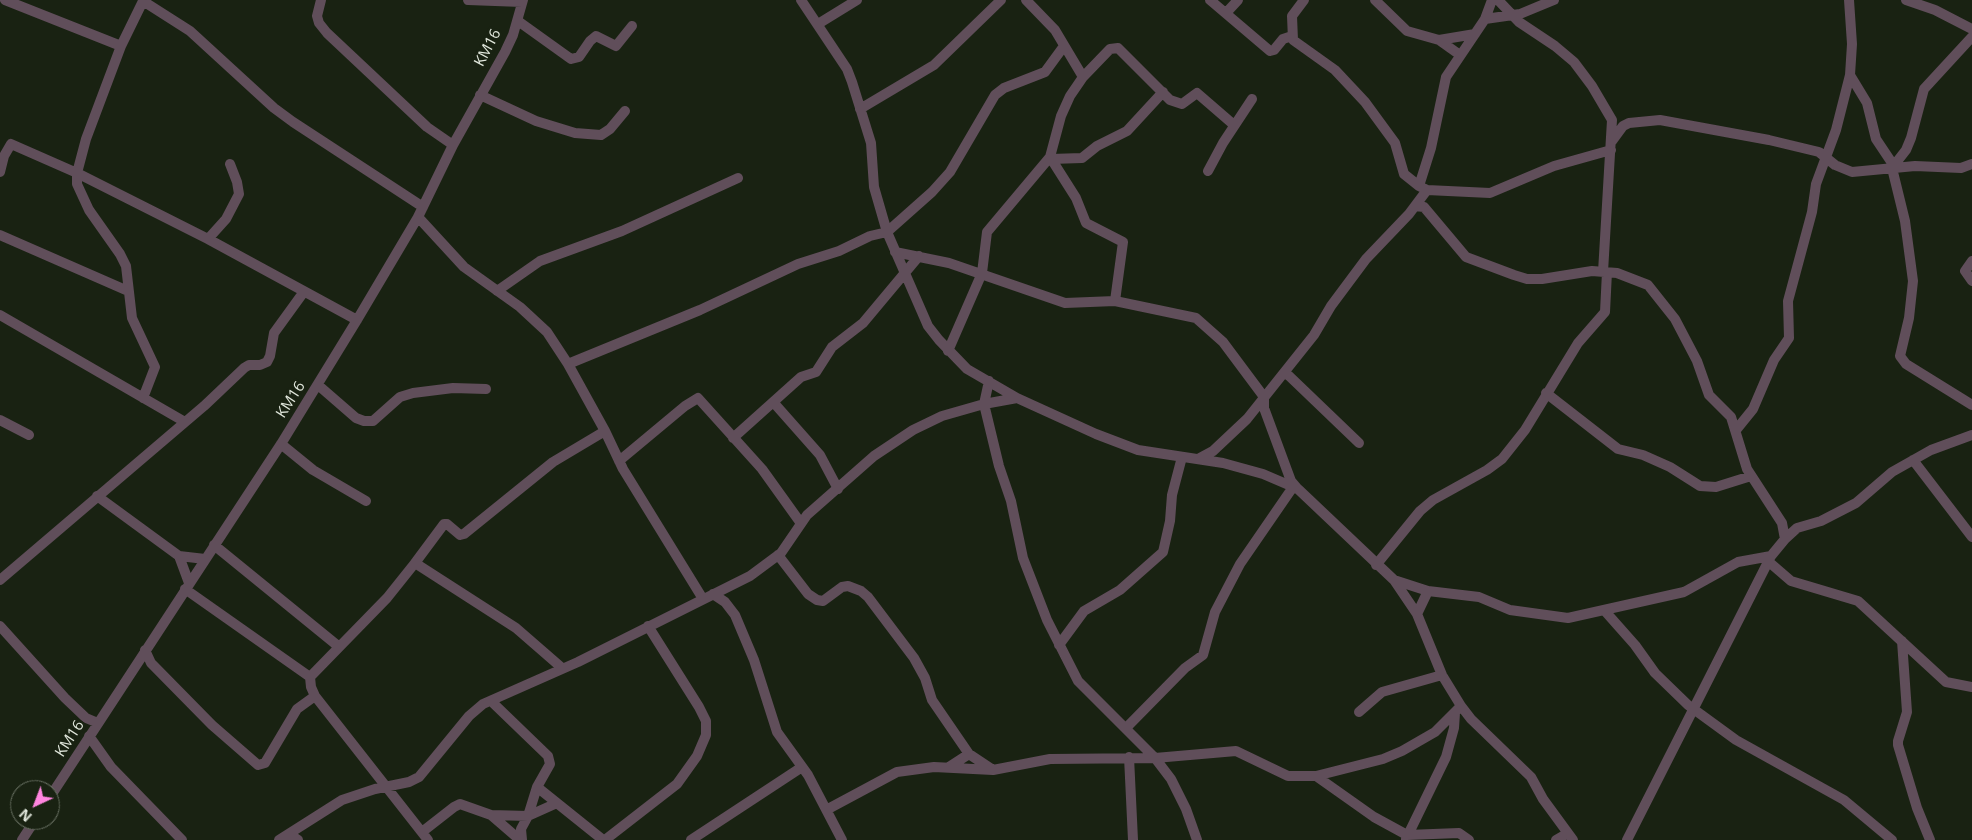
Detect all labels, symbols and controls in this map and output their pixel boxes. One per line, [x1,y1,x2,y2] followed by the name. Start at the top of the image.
[471,26,505,70] street label: KM16
[273,378,309,422] street label: KM16
[52,717,88,761] street label: KM16
[10,780,60,830] north arrow
[14,805,36,826] text: N

